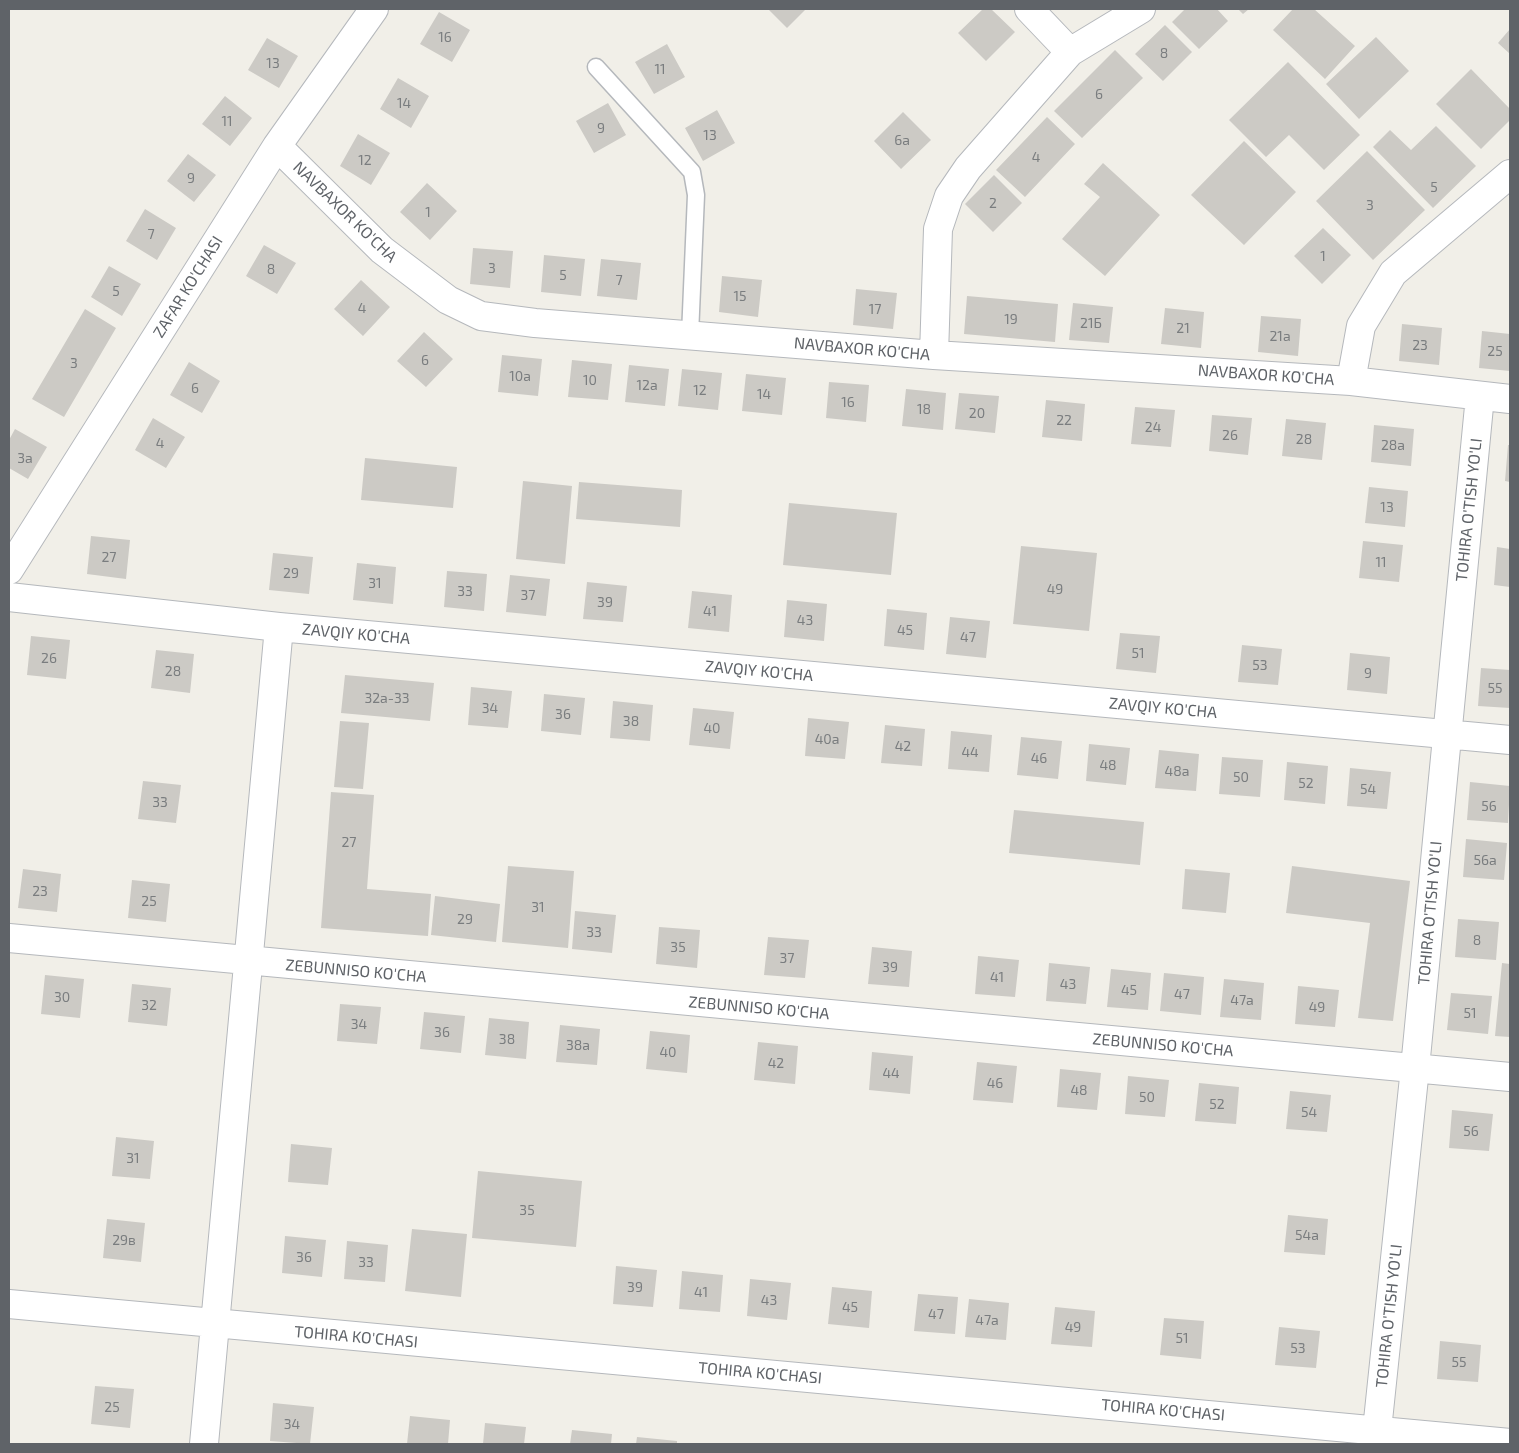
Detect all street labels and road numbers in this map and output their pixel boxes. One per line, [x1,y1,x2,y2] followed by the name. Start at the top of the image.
[289,158,401,266] street label: NAVBAXOR KO'CHA
[149,233,227,341] street label: ZAFAR KO'CHASI
[793,333,931,365] street label: NAVBAXOR KO'CHA
[1197,361,1335,389] street label: NAVBAXOR KO'CHA
[1452,437,1486,583] street label: TOHIRA O'TISH YO'LI
[301,620,411,648] street label: ZAVQIY KO'CHA
[704,657,814,685] street label: ZAVQIY KO'CHA
[1108,694,1218,722] street label: ZAVQIY KO'CHA
[1414,840,1446,986] street label: TOHIRA O'TISH YO'LI
[285,955,427,987] street label: ZEBUNNISO KO'CHA
[688,992,830,1024] street label: ZEBUNNISO KO'CHA
[1092,1029,1234,1061] street label: ZEBUNNISO KO'CHA
[1372,1243,1406,1389] street label: TOHIRA O'TISH YO'LI
[293,1322,419,1352] street label: TOHIRA KO'CHASI
[697,1358,823,1388] street label: TOHIRA KO'CHASI
[1100,1395,1226,1425] street label: TOHIRA KO'CHASI

